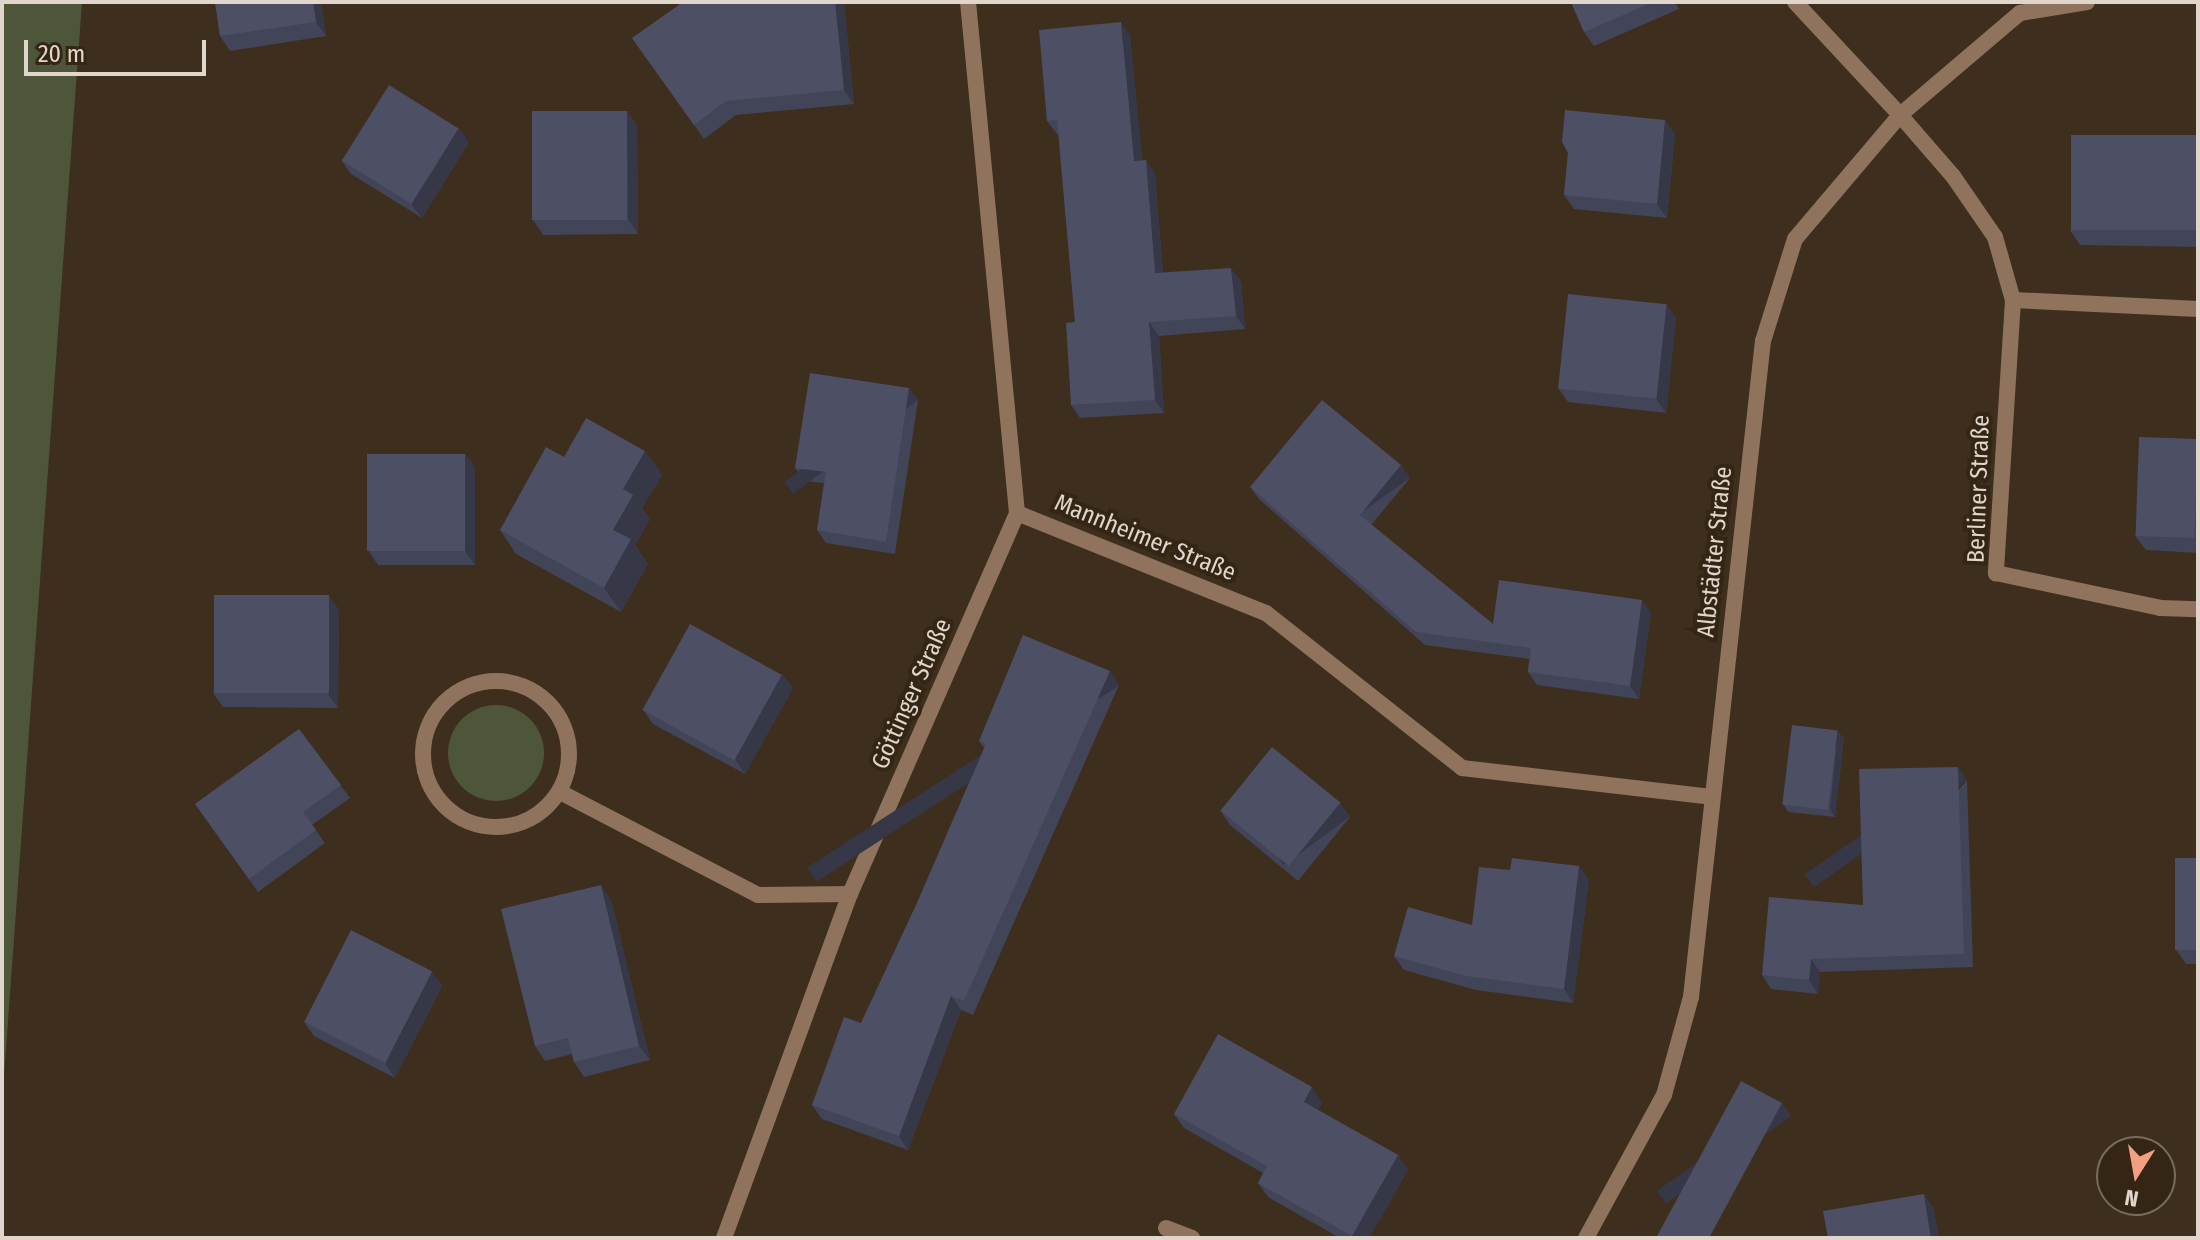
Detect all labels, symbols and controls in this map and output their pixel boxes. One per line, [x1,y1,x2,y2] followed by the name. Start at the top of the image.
[28,24,210,74] scale bar
[38,40,85,68] text: 20 m
[1962,414,1996,564] street label: Berliner Straße
[1692,465,1738,639] street label: Albstädter Straße
[1050,489,1240,587] street label: Mannheimer Straße
[866,614,958,774] street label: Göttinger Straße
[2096,1136,2176,1216] north arrow
[2123,1184,2141,1213] text: N

